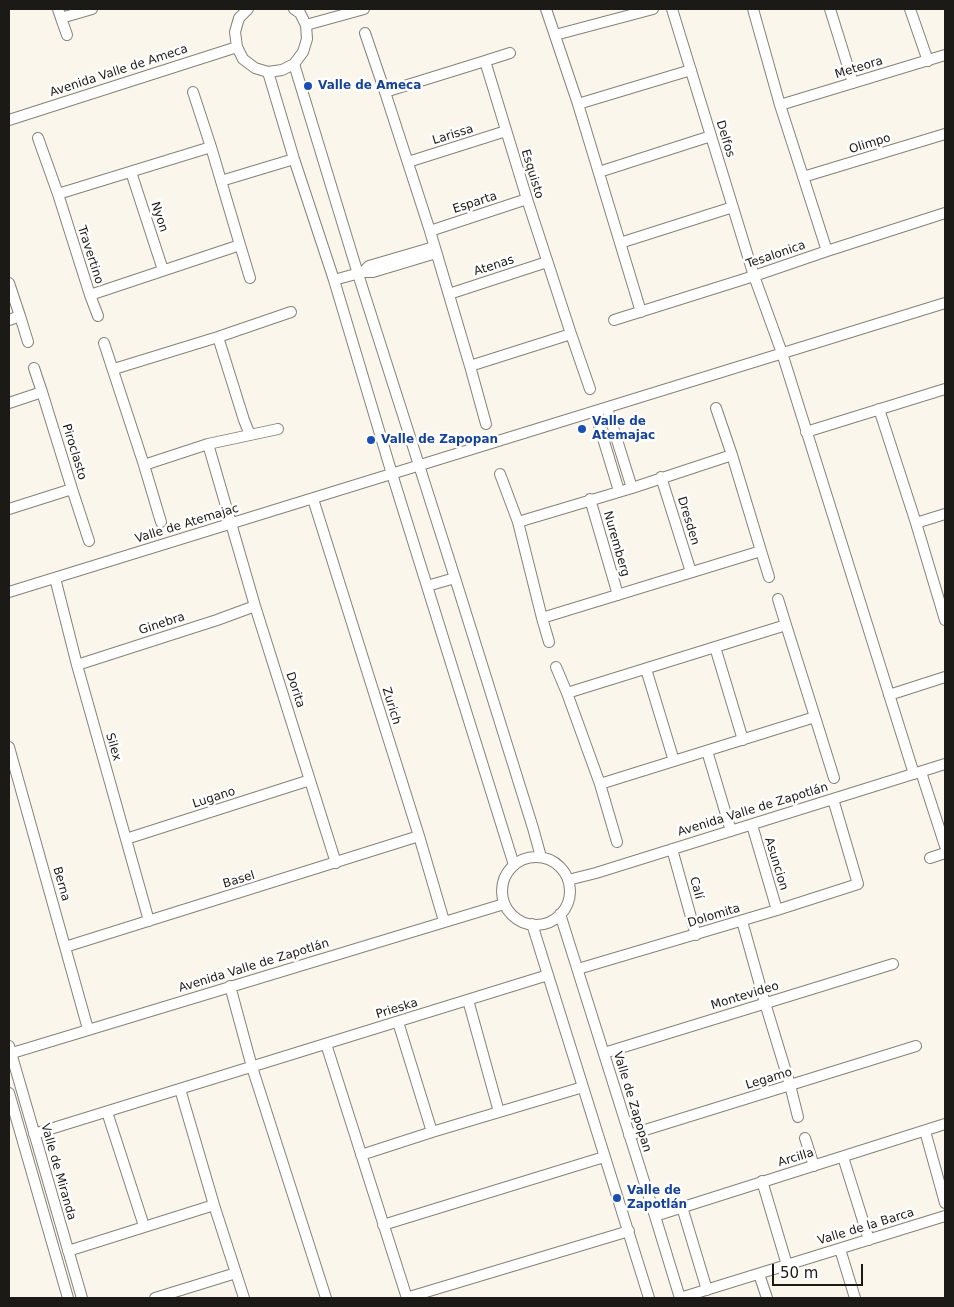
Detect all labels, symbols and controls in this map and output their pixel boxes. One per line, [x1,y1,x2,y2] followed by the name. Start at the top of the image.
[48,42,190,100] street label: Avenida Valle de Ameca
[833,54,885,82] street label: Meteora
[318,79,421,93] place label: Valle de Ameca
[302,80,314,92] marker: Valle de Ameca
[713,119,737,159] street label: Delfos
[431,122,475,148] street label: Larissa
[847,131,893,157] street label: Olimpo
[518,148,546,200] street label: Esquisto
[451,189,499,217] street label: Esparta
[147,200,171,234] street label: Nyon
[74,224,106,286] street label: Travertino
[744,238,808,272] street label: Tesalonica
[472,253,516,279] street label: Atenas
[592,415,655,443] place label: Valle de Atemajac
[59,422,89,482] street label: Piroclasto
[576,423,588,435] marker: Valle de Atemajac
[381,433,498,447] place label: Valle de Zapopan
[365,434,377,446] marker: Valle de Zapopan
[674,495,702,547] street label: Dresden
[133,501,241,547] street label: Valle de Atemajac
[600,509,632,579] street label: Nuremberg
[137,610,187,638] street label: Ginebra
[282,670,308,710] street label: Dorita
[379,686,403,726] street label: Zurich
[102,731,124,763] street label: Silex
[676,780,830,840] street label: Avenida Valle de Zapotlán
[191,784,237,812] street label: Lugano
[761,836,791,892] street label: Asuncion
[49,865,73,903] street label: Berna
[221,868,257,892] street label: Basel
[686,875,706,901] street label: Calí
[686,901,742,931] street label: Dolomita
[177,936,331,996] street label: Avenida Valle de Zapotlán
[709,979,781,1013] street label: Montevideo
[374,996,420,1022] street label: Prieska
[610,1050,654,1154] street label: Valle de Zapopan
[744,1065,794,1093] street label: Legamo
[37,1122,79,1222] street label: Valle de Miranda
[776,1146,816,1170] street label: Arcilla
[627,1184,687,1212] place label: Valle de Zapotlán
[611,1192,623,1204] marker: Valle de Zapotlán
[816,1205,916,1249] street label: Valle de la Barca
[774,1254,865,1286] scale bar
[780,1264,818,1282] text: 50 m

